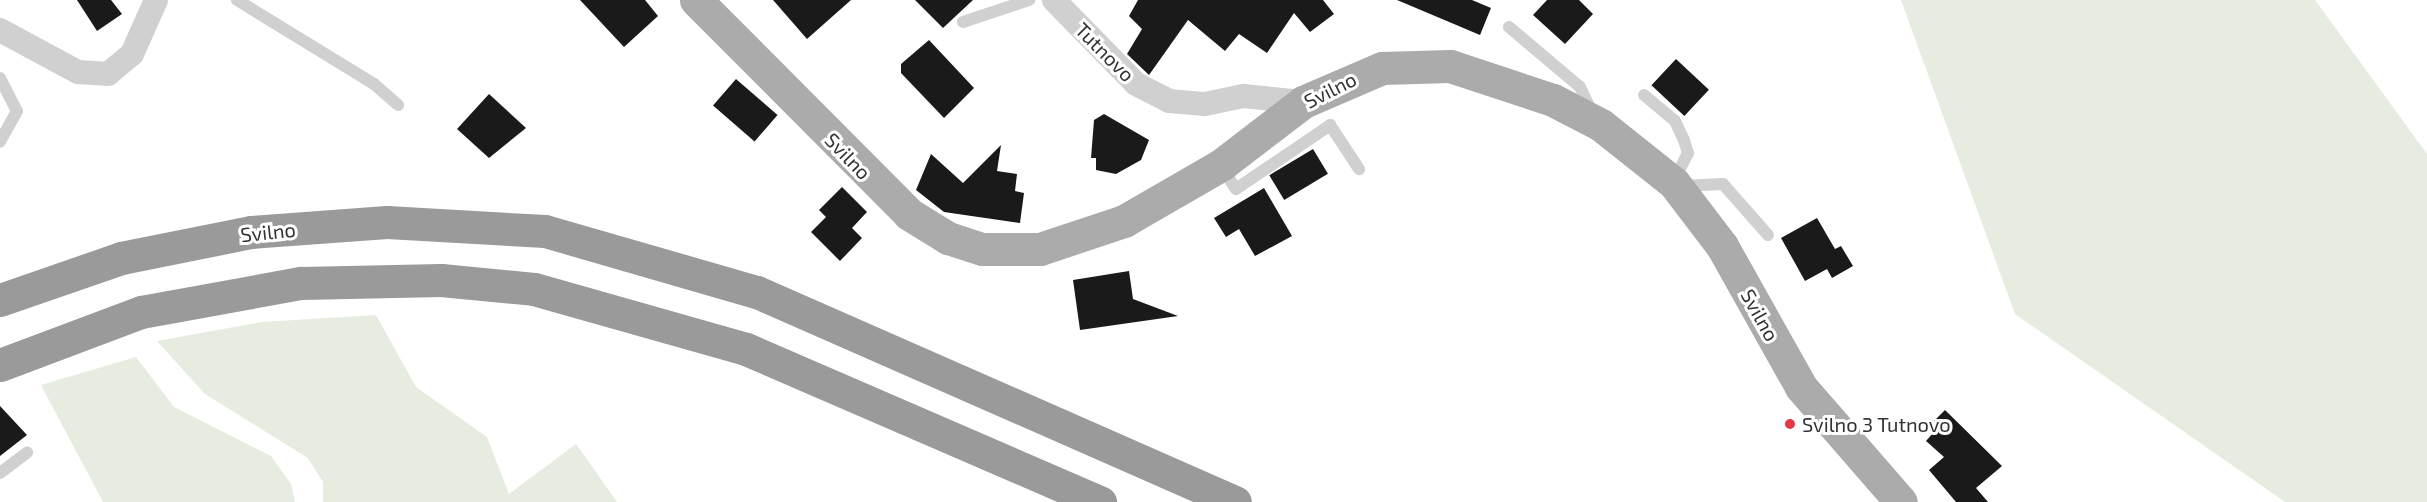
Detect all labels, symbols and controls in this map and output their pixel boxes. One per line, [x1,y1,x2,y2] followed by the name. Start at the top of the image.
[1071,18,1139,86] street label: Tutnovo
[1300,67,1360,113] street label: Svilno
[820,128,876,184] street label: Svilno
[239,217,297,247] street label: Svilno
[1736,285,1784,345] street label: Svilno
[1802,412,1951,436] place label: Svilno 3 Tutnovo
[1783,417,1797,431] marker: Svilno 3 Tutnovo

